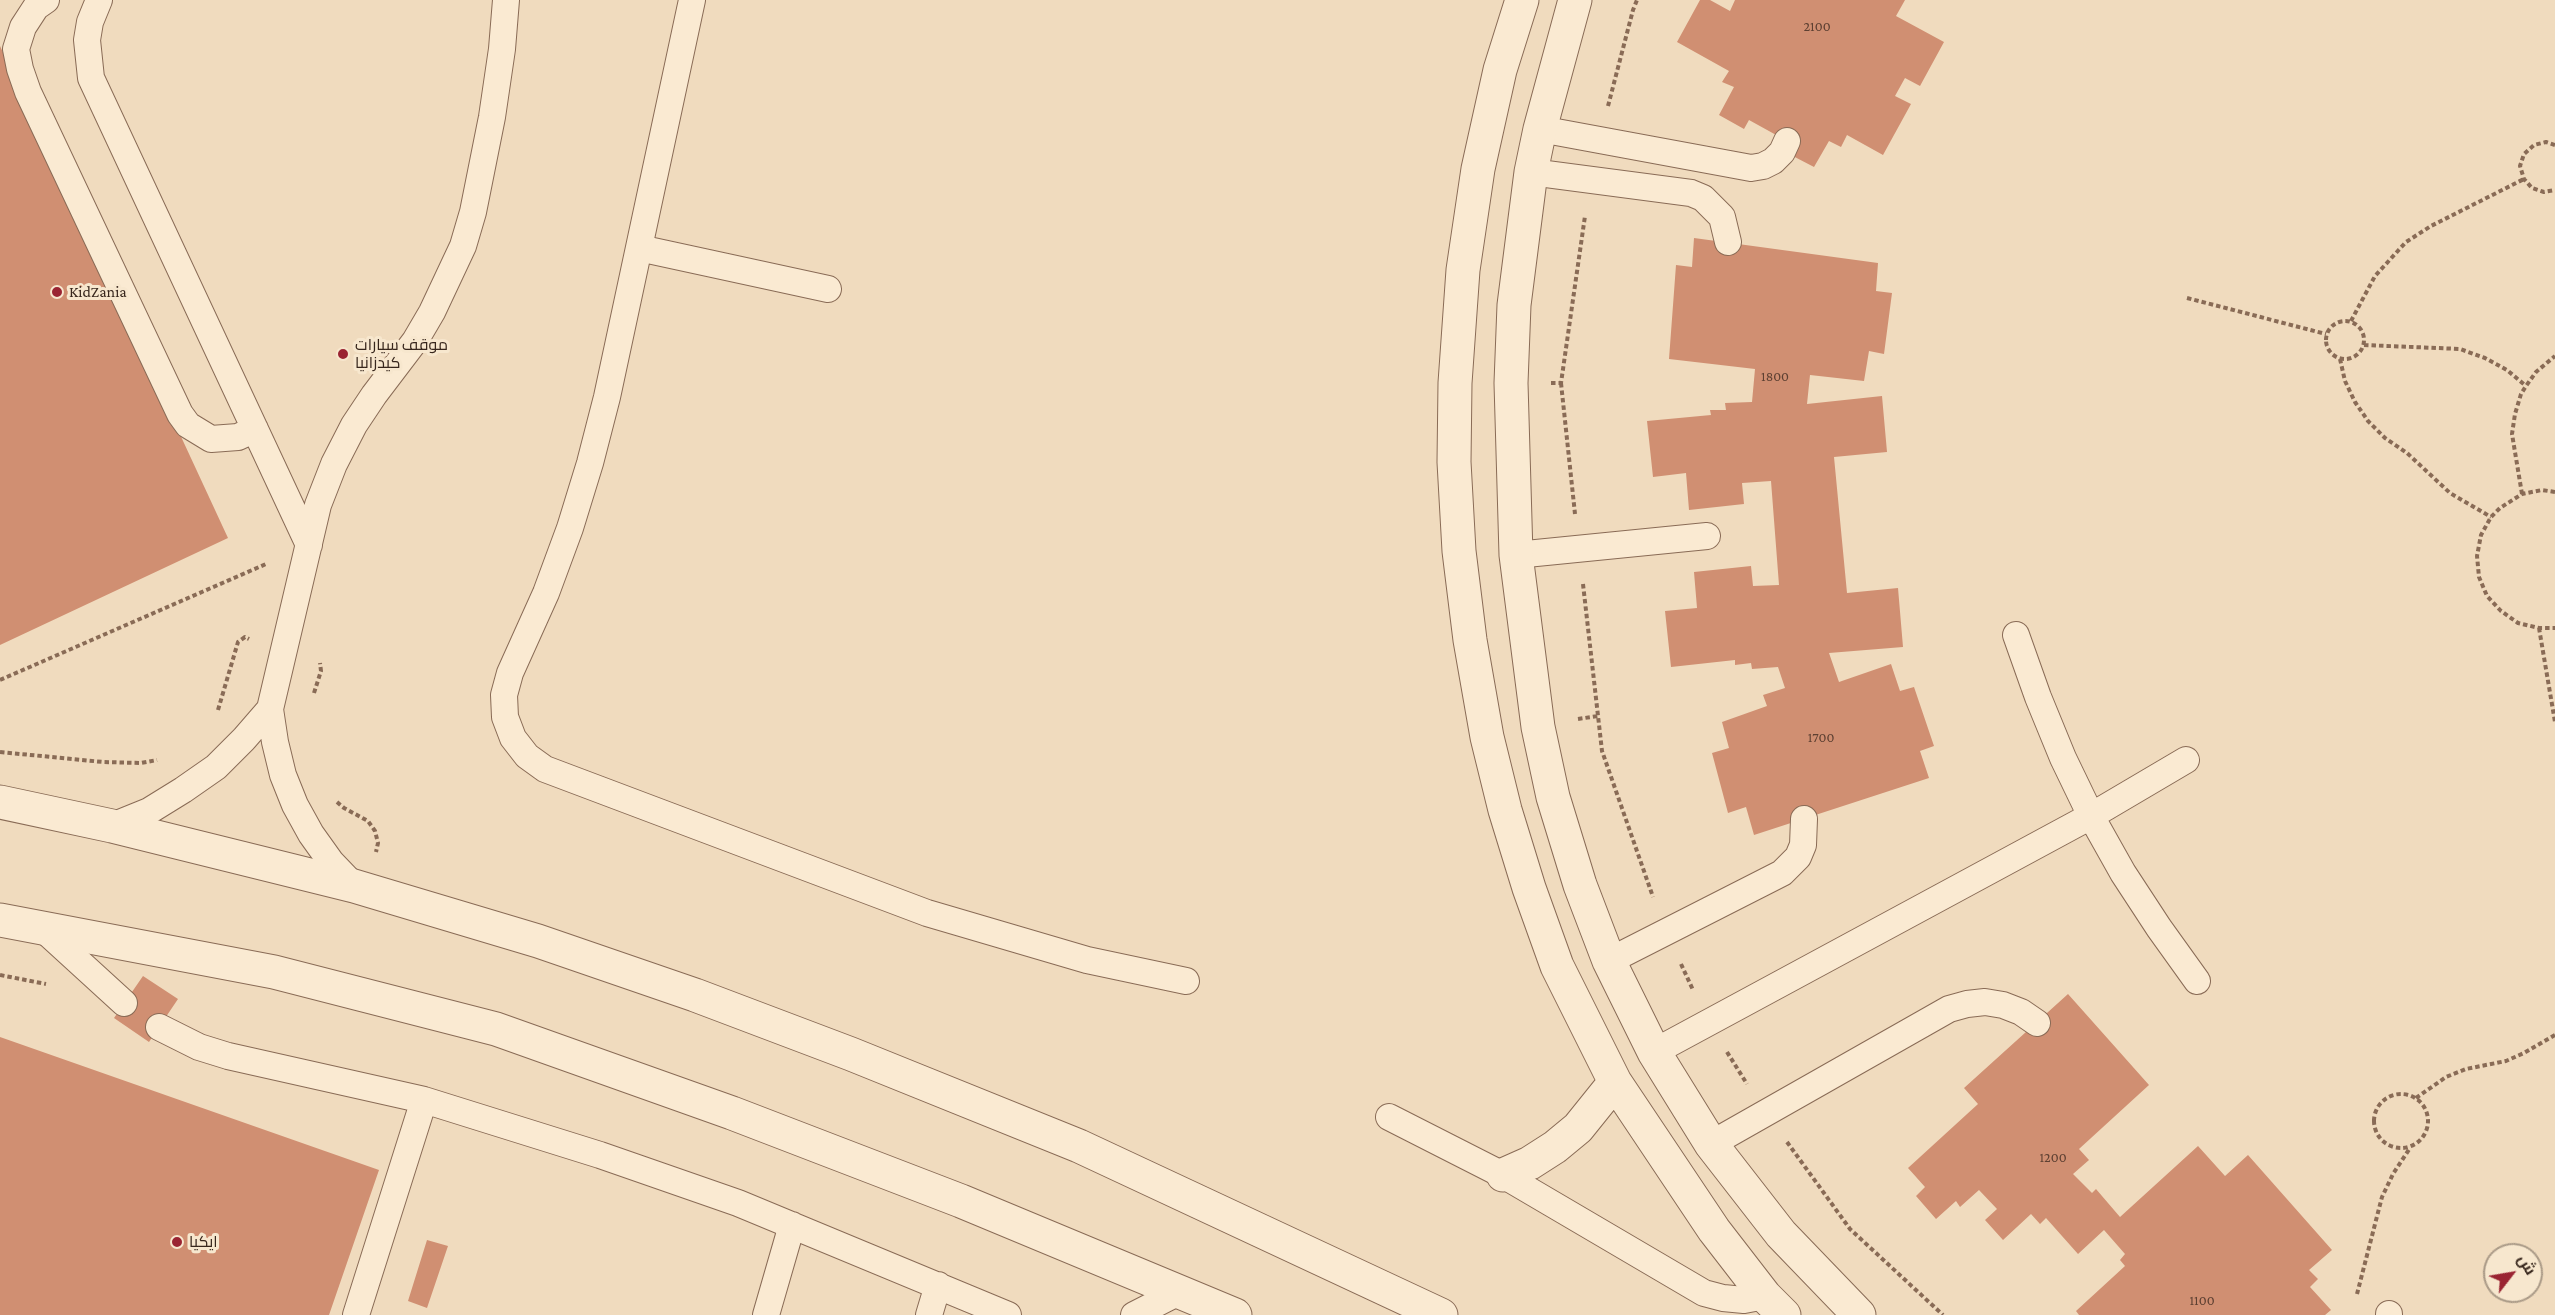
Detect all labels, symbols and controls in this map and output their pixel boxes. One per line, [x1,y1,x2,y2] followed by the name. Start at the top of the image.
[1803,19,1831,35] house number: 2100
[69,282,127,302] place label: KidZania
[50,285,64,299] marker: KidZania
[355,335,448,373] place label: موقف سيارات كيدزانيا
[336,347,350,361] marker: موقف سيارات كيدزانيا
[1761,369,1789,385] house number: 1800
[1808,730,1834,746] house number: 1700
[2039,1150,2067,1166] house number: 1200
[189,1232,218,1252] place label: ايكيا
[170,1235,184,1249] marker: ايكيا
[2483,1243,2543,1303] north arrow
[2515,1251,2540,1278] text: ش
[2189,1293,2215,1309] house number: 1100

